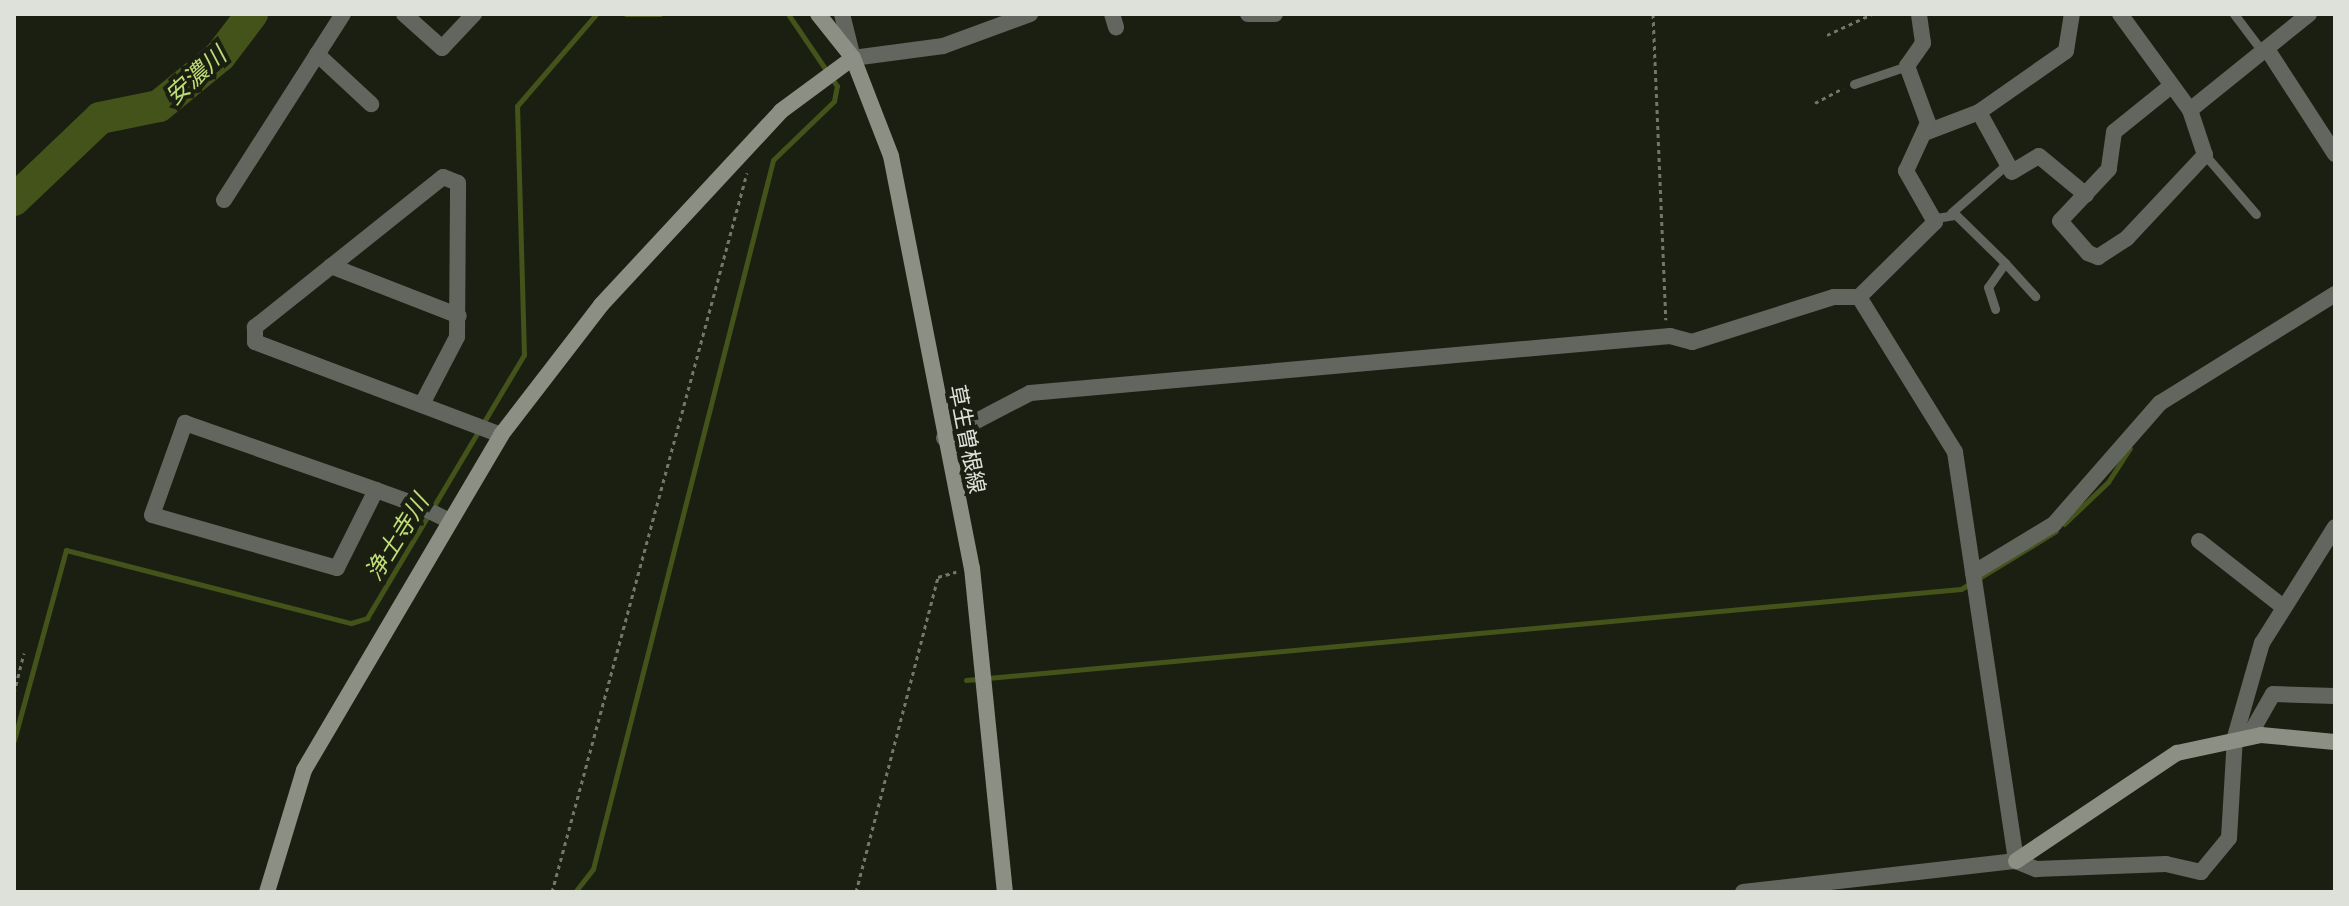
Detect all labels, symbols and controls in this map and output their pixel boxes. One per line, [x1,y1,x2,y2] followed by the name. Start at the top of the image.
[159,40,231,110] water label: 安濃川
[945,382,991,496] street label: 草生曽根線
[358,489,434,585] water label: 浄土寺川

